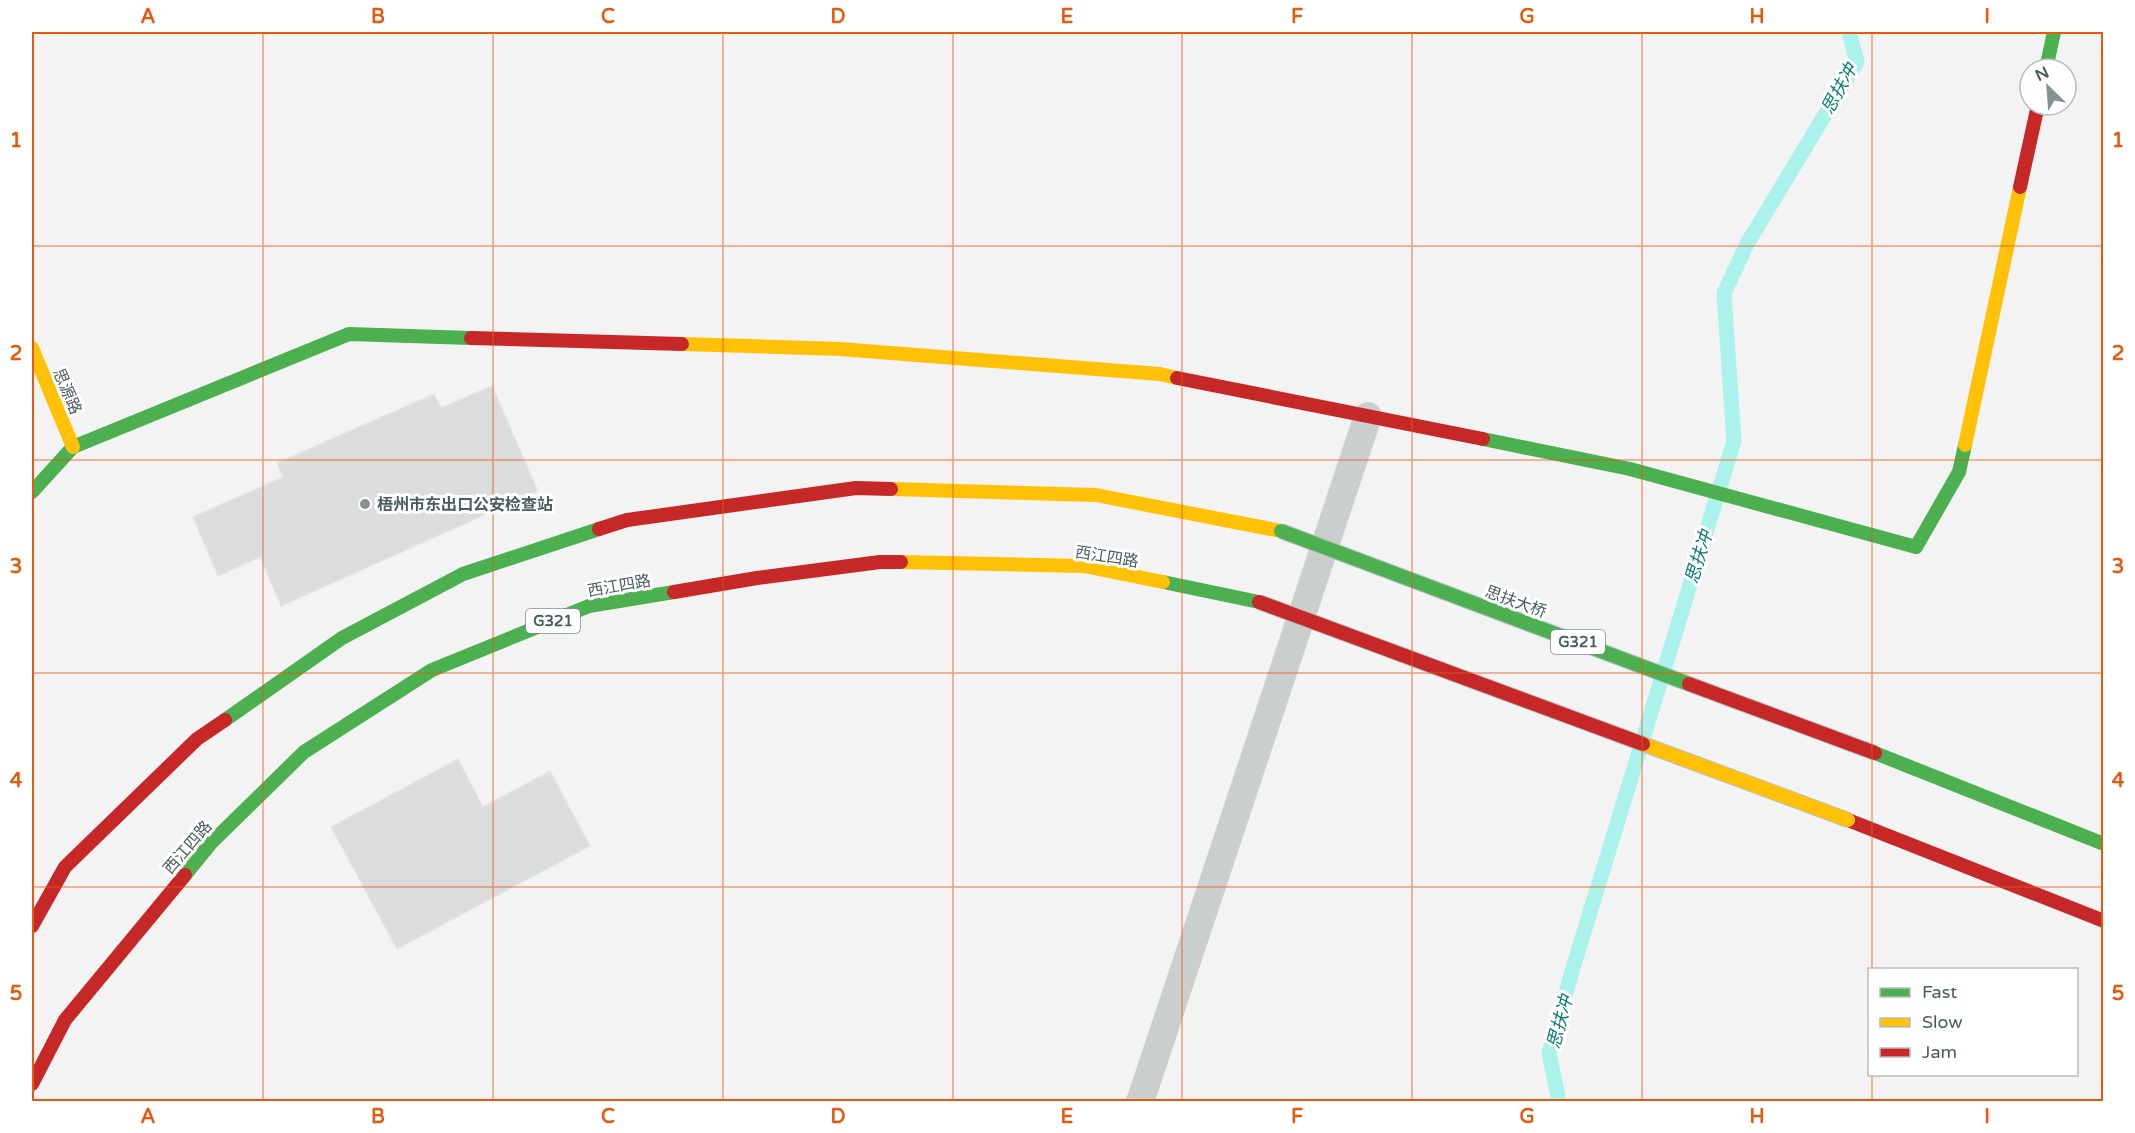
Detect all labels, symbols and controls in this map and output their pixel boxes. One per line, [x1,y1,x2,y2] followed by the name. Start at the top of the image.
[141,5,156,29] text: A
[371,5,385,29] text: B
[601,5,615,29] text: C
[830,5,846,29] text: D
[1061,5,1074,29] text: E
[1291,5,1303,29] text: F
[1519,5,1535,29] text: G
[1749,5,1765,29] text: H
[1984,5,1990,29] text: I
[2018,57,2078,117] north arrow
[1816,58,1863,118] water label: 思扶冲
[2032,63,2052,86] text: N
[10,129,22,153] text: 1
[2112,129,2124,153] text: 1
[10,342,22,366] text: 2
[2112,342,2124,366] text: 2
[48,365,86,417] street label: 思源路
[377,495,553,515] place label: 梧州市东出口公安检查站
[358,497,372,511] marker: 梧州市东出口公安检查站
[1681,526,1718,586] water label: 思扶冲
[1074,542,1140,572] street label: 西江四路
[10,555,22,579] text: 3
[2112,555,2124,579] text: 3
[586,571,652,601] street label: 西江四路
[1482,582,1549,622] street label: 思扶大桥
[526,609,580,633] road number: G321
[1551,630,1605,654] road number: G321
[10,769,23,793] text: 4
[2112,769,2125,793] text: 4
[159,817,216,878] street label: 西江四路
[1868,968,2078,1076] legend
[1922,981,1957,1003] text: Fast
[10,982,22,1006] text: 5
[2112,982,2124,1006] text: 5
[1542,991,1578,1051] water label: 思扶冲
[1922,1011,1963,1033] text: Slow
[1922,1041,1957,1063] text: Jam
[141,1105,156,1129] text: A
[371,1105,385,1129] text: B
[601,1105,615,1129] text: C
[830,1105,846,1129] text: D
[1061,1105,1074,1129] text: E
[1291,1105,1303,1129] text: F
[1519,1105,1535,1129] text: G
[1749,1105,1765,1129] text: H
[1984,1105,1990,1129] text: I

